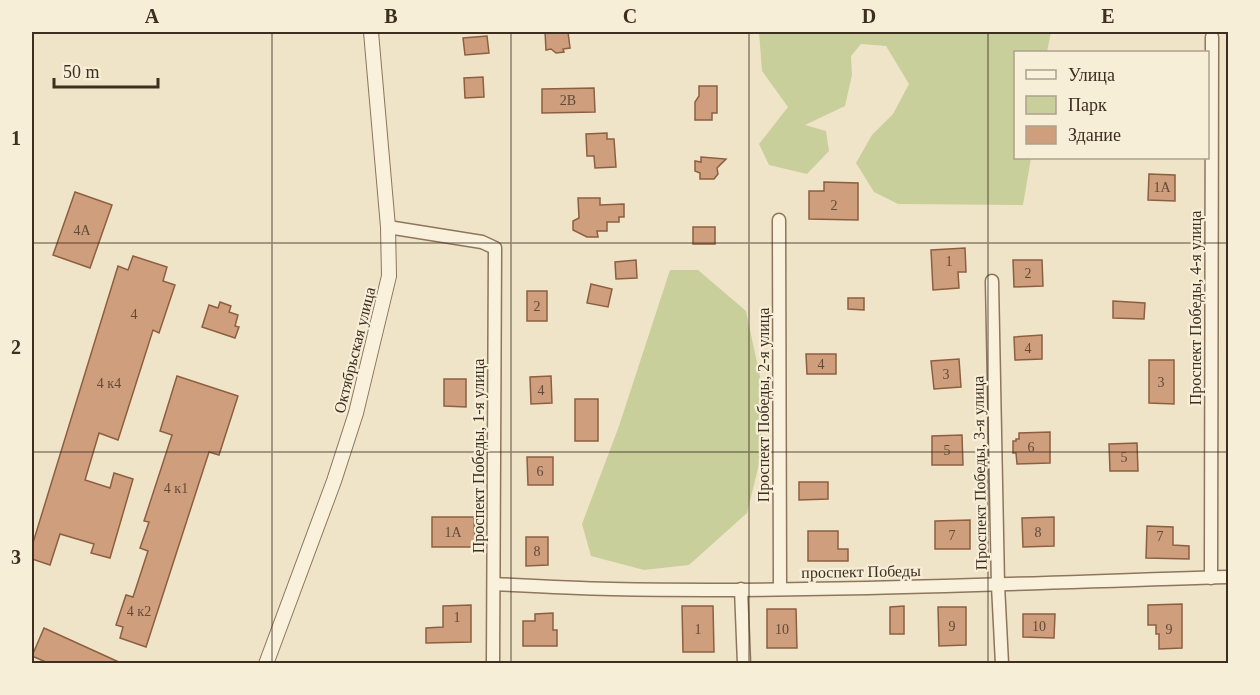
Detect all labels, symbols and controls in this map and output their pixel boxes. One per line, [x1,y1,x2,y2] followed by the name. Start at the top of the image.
[145,5,160,27] text: A
[384,5,398,27] text: B
[623,5,637,27] text: C
[862,5,876,27] text: D
[1101,5,1115,27] text: E
[54,51,158,89] scale bar
[1014,51,1209,159] legend
[63,62,100,82] text: 50 m
[1068,65,1115,85] text: Улица
[560,93,576,108] house number: 2В
[1068,95,1107,115] text: Парк
[1068,125,1121,145] text: Здание
[11,127,21,149] text: 1
[1153,180,1171,195] house number: 1А
[831,198,838,213] house number: 2
[1187,211,1205,405] street label: Проспект Победы, 4-я улица
[73,223,91,238] house number: 4А
[946,254,953,269] house number: 1
[1025,266,1032,281] house number: 2
[331,285,379,415] street label: Октябрьская улица
[534,299,541,314] house number: 2
[131,307,138,322] house number: 4
[755,308,773,502] street label: Проспект Победы, 2-я улица
[11,336,21,358] text: 2
[1025,341,1032,356] house number: 4
[818,357,825,372] house number: 4
[470,359,488,553] street label: Проспект Победы, 1-я улица
[943,367,950,382] house number: 3
[969,375,991,570] street label: Проспект Победы, 3-я улица
[1158,375,1165,390] house number: 3
[97,376,121,391] house number: 4 к4
[538,383,545,398] house number: 4
[1028,440,1035,455] house number: 6
[944,443,951,458] house number: 5
[1121,450,1128,465] house number: 5
[537,464,544,479] house number: 6
[164,481,188,496] house number: 4 к1
[444,525,462,540] house number: 1А
[1035,525,1042,540] house number: 8
[949,528,956,543] house number: 7
[1157,529,1164,544] house number: 7
[534,544,541,559] house number: 8
[11,546,21,568] text: 3
[801,562,921,582] street label: проспект Победы
[127,604,151,619] house number: 4 к2
[454,610,461,625] house number: 1
[949,619,956,634] house number: 9
[1032,619,1046,634] house number: 10
[695,622,702,637] house number: 1
[775,622,789,637] house number: 10
[1166,622,1173,637] house number: 9

